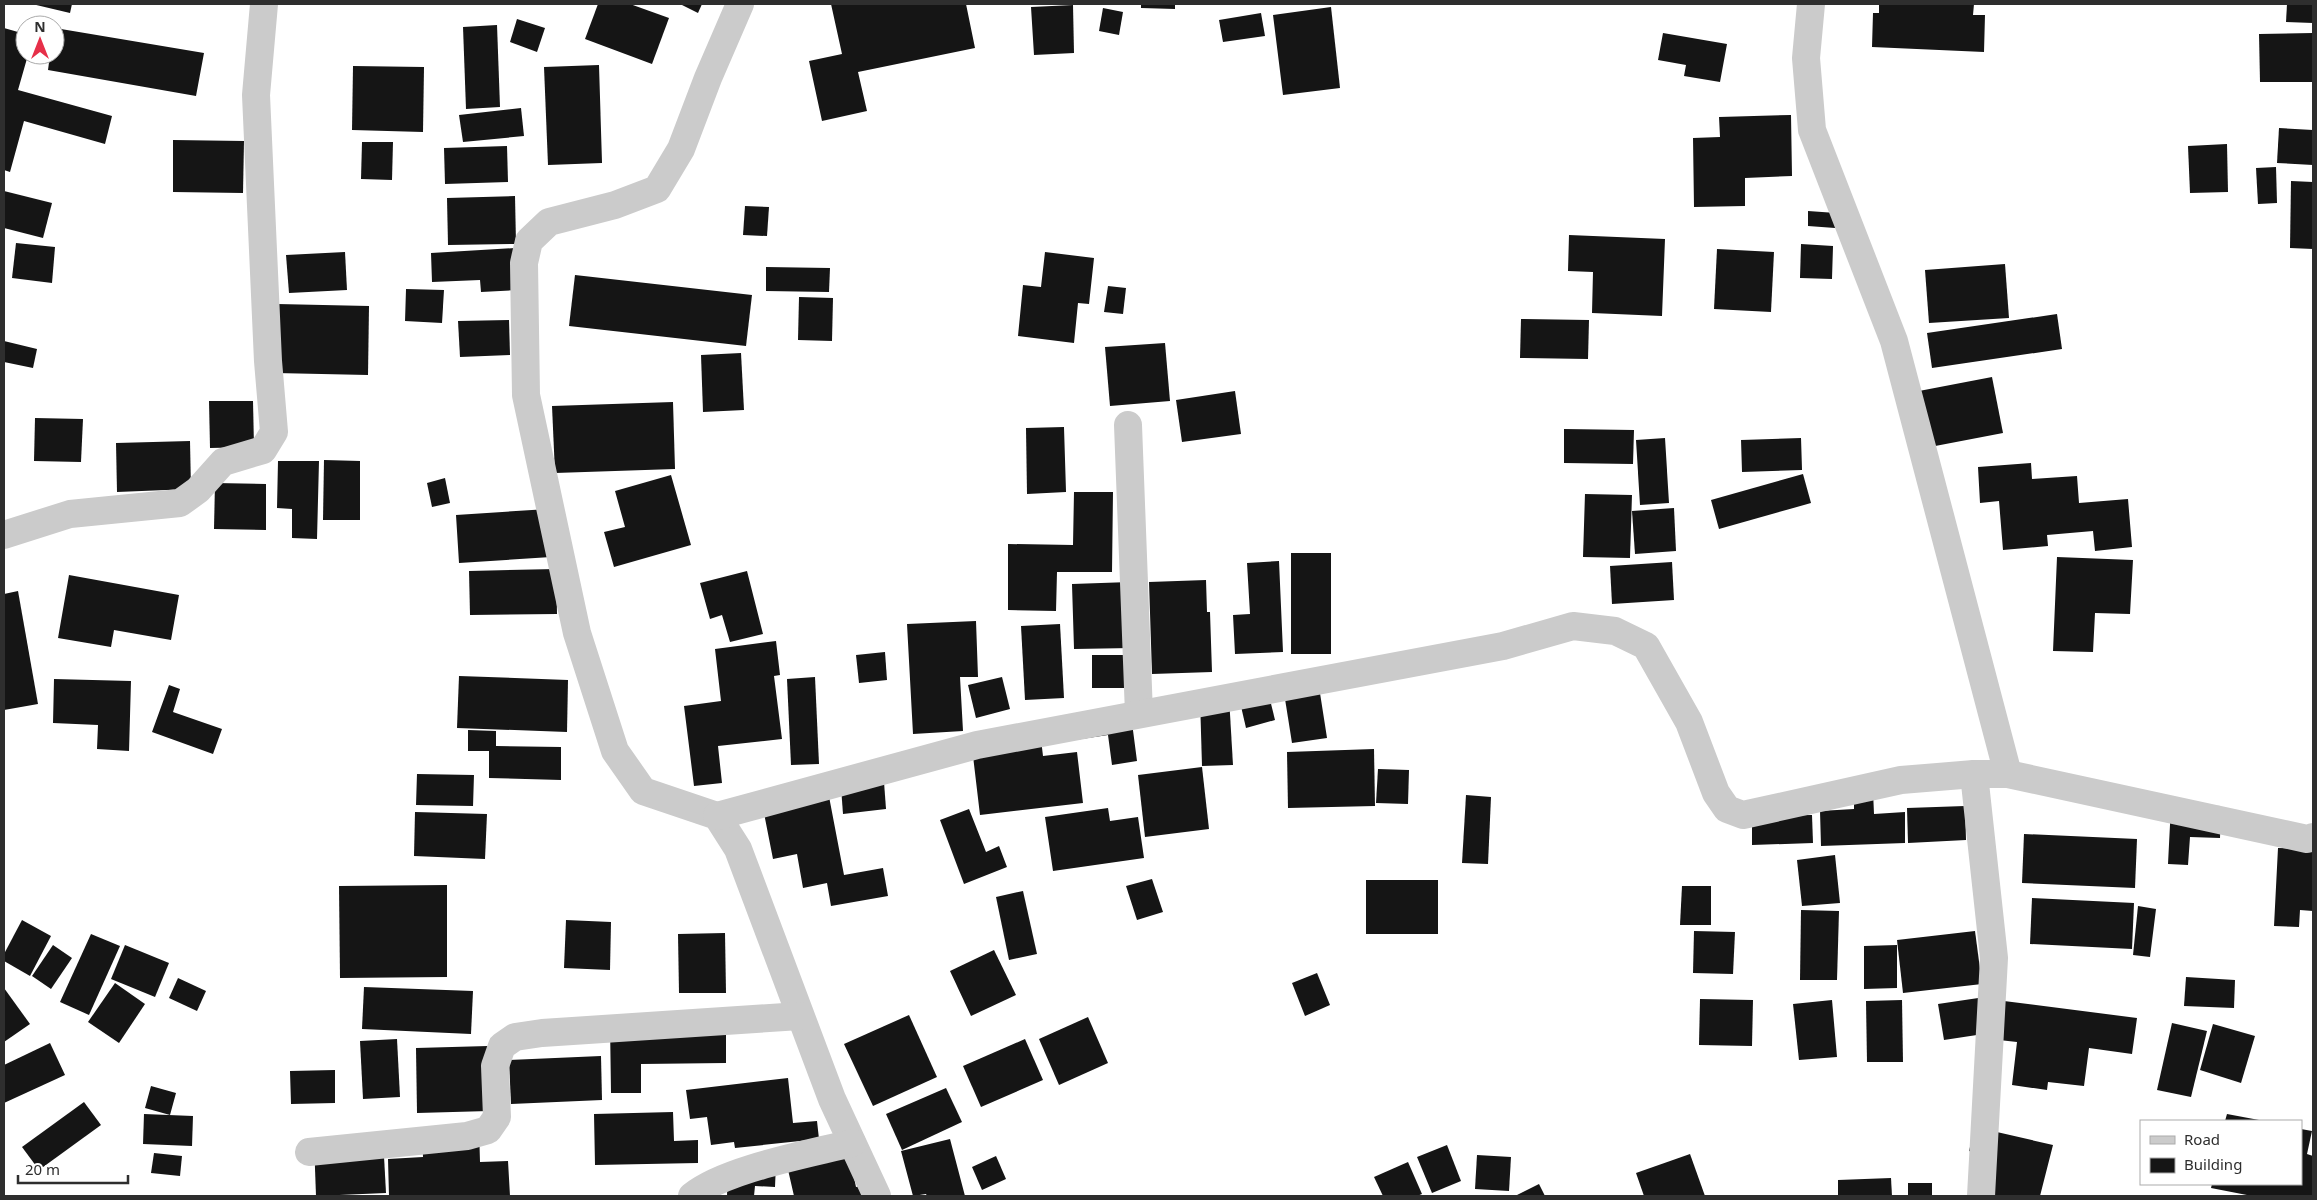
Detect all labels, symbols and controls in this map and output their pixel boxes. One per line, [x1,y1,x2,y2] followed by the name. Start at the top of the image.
[15,15,65,65] north arrow
[34,17,46,36] text: N
[2140,1120,2302,1185] legend
[2184,1129,2220,1149] text: Road
[18,1152,128,1184] scale bar
[2184,1154,2242,1174] text: Building
[25,1159,60,1179] text: 20 m

